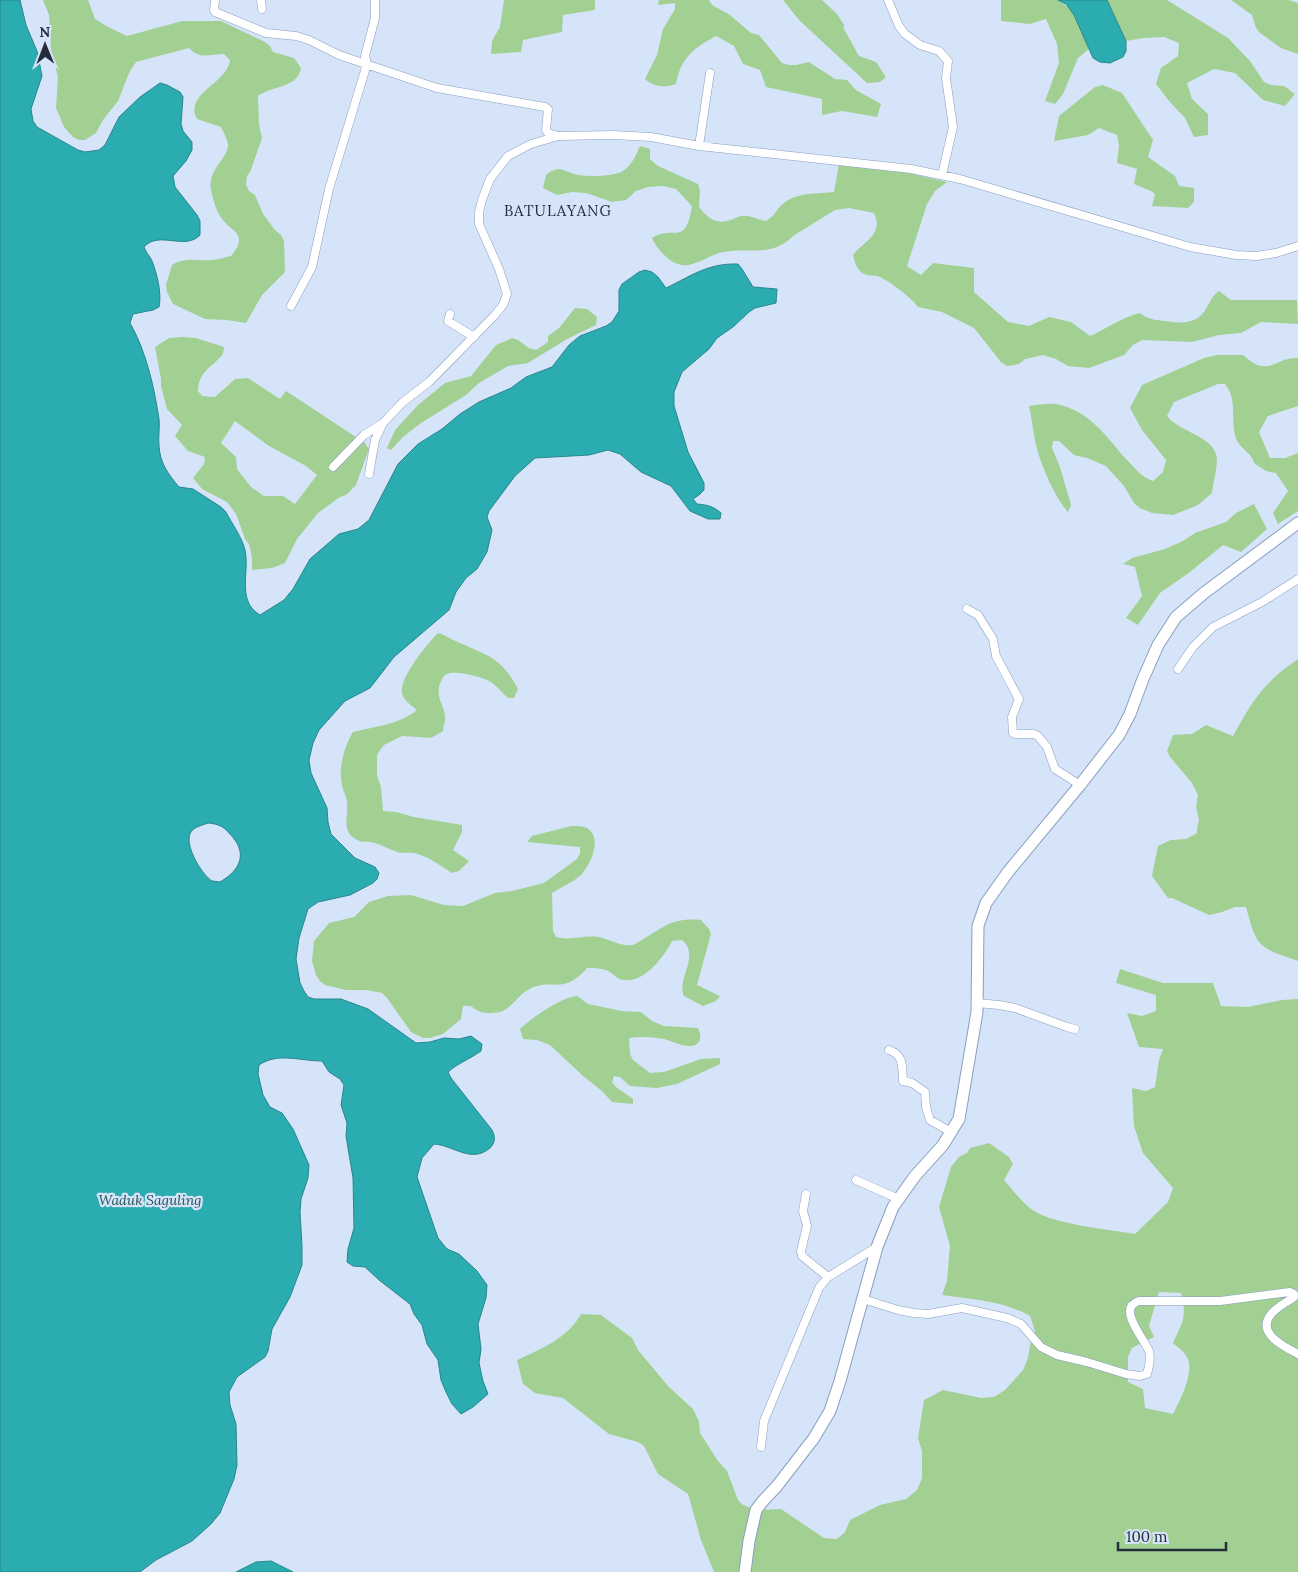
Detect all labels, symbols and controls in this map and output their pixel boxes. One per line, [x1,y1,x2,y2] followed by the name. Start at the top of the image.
[20,20,70,70] north arrow
[39,23,51,41] text: N
[504,201,612,220] district label: BATULAYANG
[98,1191,202,1209] water label: Waduk Saguling
[1118,1520,1226,1552] scale bar
[1126,1527,1167,1546] text: 100 m

